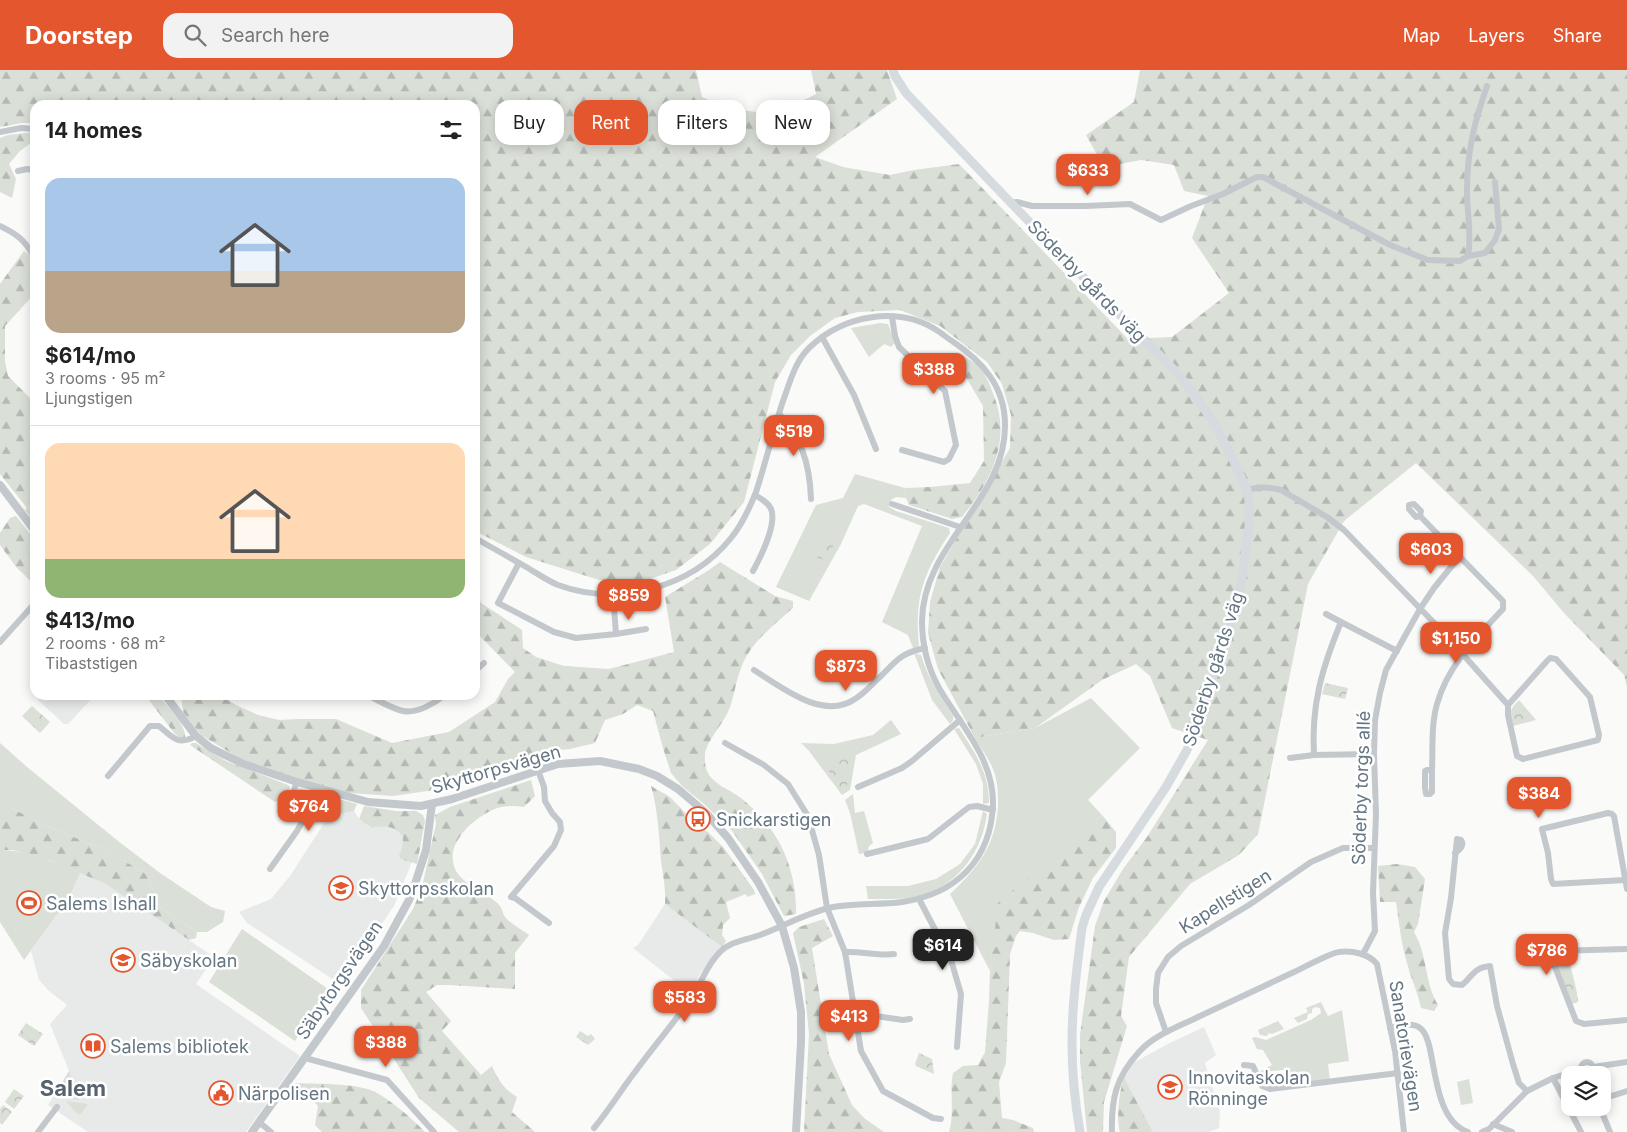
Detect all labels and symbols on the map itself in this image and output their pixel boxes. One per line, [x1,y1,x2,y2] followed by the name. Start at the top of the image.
[1058,154,1118,196] pin: $633
[1023,216,1151,346] street label: Söderby gårds väg
[904,352,964,395] pin: $388
[764,414,824,457] pin: $519
[1401,532,1461,575] pin: $603
[599,578,659,621] pin: $859
[1178,589,1248,749] street label: Söderby gårds väg
[1415,622,1497,664] pin: $1,150
[816,650,876,692] pin: $873
[1348,710,1374,866] street label: Söderby torgs allé
[429,740,563,798] street label: Skyttorpsvägen
[1509,776,1569,819] pin: $384
[279,790,339,832] pin: $764
[685,806,711,832] bus stop icon: Snickarstigen
[716,809,832,830] place label: Snickarstigen
[1175,864,1275,938] street label: Kapellstigen
[328,875,354,901] school or university icon: Skyttorpsskolan
[358,878,494,899] place label: Skyttorpsskolan
[16,890,42,916] sports icon: Salems Ishall
[46,893,157,914] place label: Salems Ishall
[292,917,386,1043] street label: Säbytorgsvägen
[913,928,973,971] pin: $614
[1517,934,1577,976] pin: $786
[110,947,136,973] school or university icon: Säbyskolan
[140,950,237,971] place label: Säbyskolan
[1385,979,1427,1113] street label: Sanatorievägen
[655,980,715,1023] pin: $583
[819,1000,879,1042] pin: $413
[356,1026,416,1068] pin: $388
[80,1033,106,1059] library icon: Salems bibliotek
[110,1036,249,1057] place label: Salems bibliotek
[1188,1067,1310,1109] place label: Innovitaskolan Rönninge
[1157,1074,1183,1100] school or university icon: Innovitaskolan Rönninge
[40,1075,106,1101] district label: Salem
[208,1080,234,1106] public building icon: Närpolisen
[238,1083,330,1104] place label: Närpolisen

